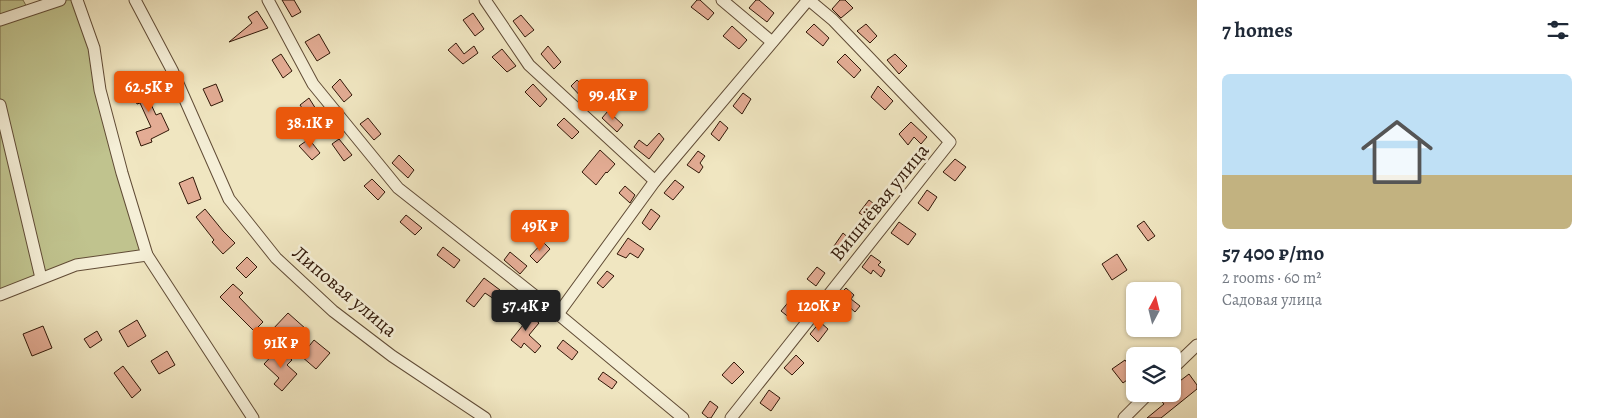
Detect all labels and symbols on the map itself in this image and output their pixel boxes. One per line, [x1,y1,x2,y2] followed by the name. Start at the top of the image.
[103,70,195,113] pin: 62.5K ₽
[567,78,659,121] pin: 99.4K ₽
[264,106,356,149] pin: 38.1K ₽
[824,137,936,267] street label: Вишнёвая улица
[505,210,575,252] pin: 49K ₽
[286,239,404,344] street label: Липовая улица
[1126,282,1181,338] north arrow
[480,290,572,332] pin: 57.4K ₽
[778,290,860,332] pin: 120K ₽
[246,326,316,369] pin: 91K ₽

